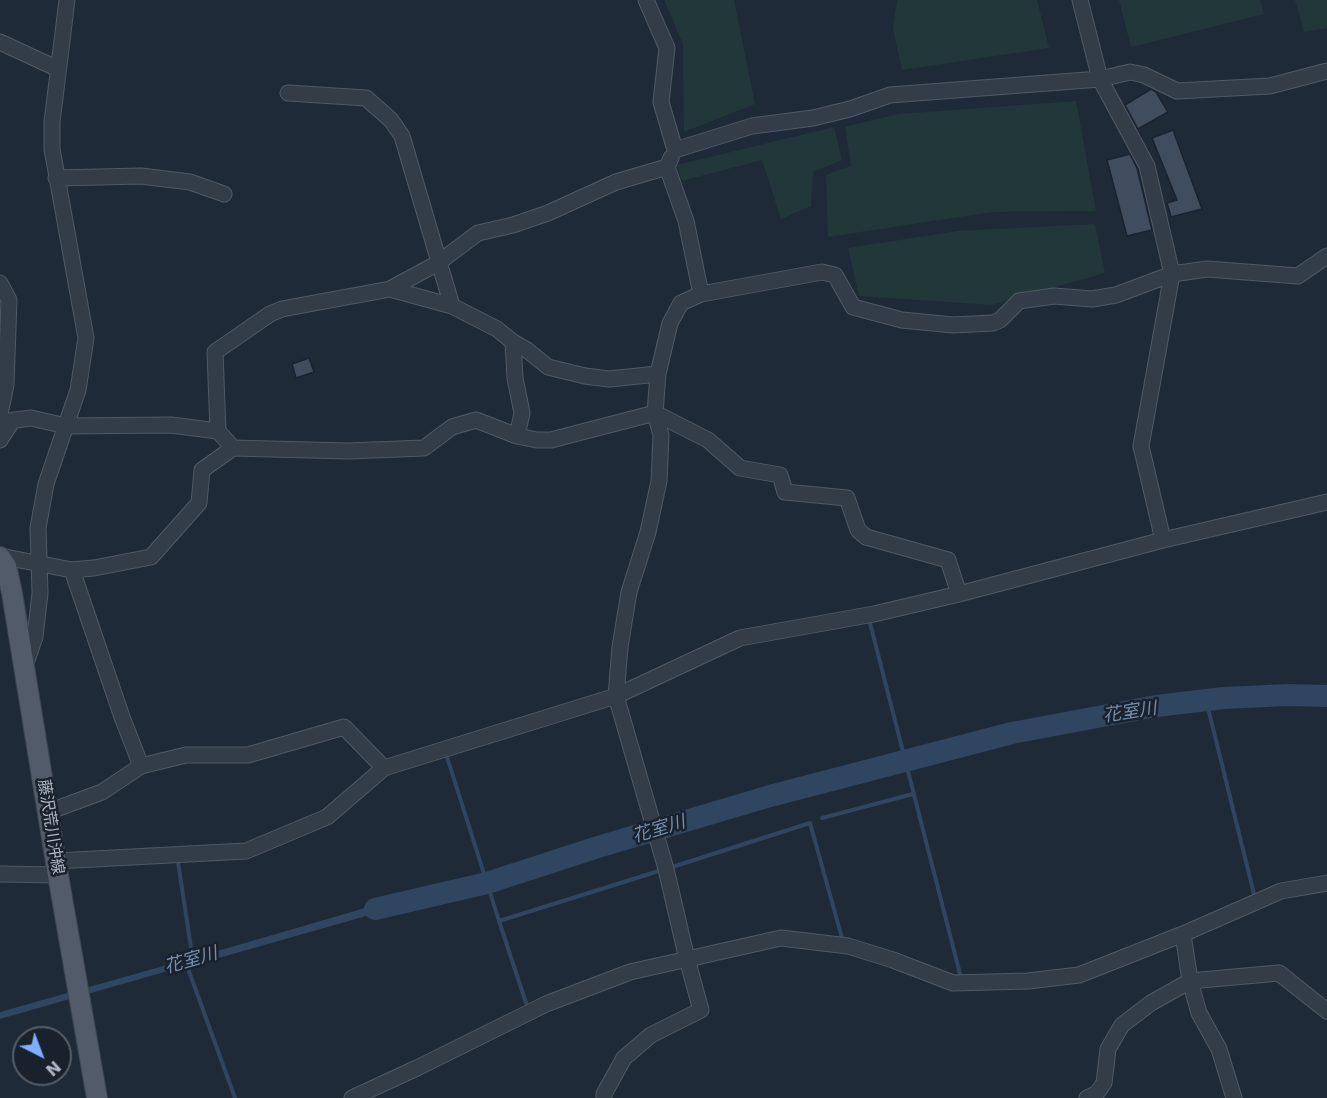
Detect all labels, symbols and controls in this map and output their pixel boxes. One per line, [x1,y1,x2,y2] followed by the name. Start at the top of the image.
[1102,698,1158,728] water label: 花室川
[33,778,67,876] street label: 藤沢荒川沖線
[630,812,688,848] water label: 花室川
[162,943,220,979] water label: 花室川
[12,1026,72,1086] north arrow
[42,1057,64,1080] text: N

